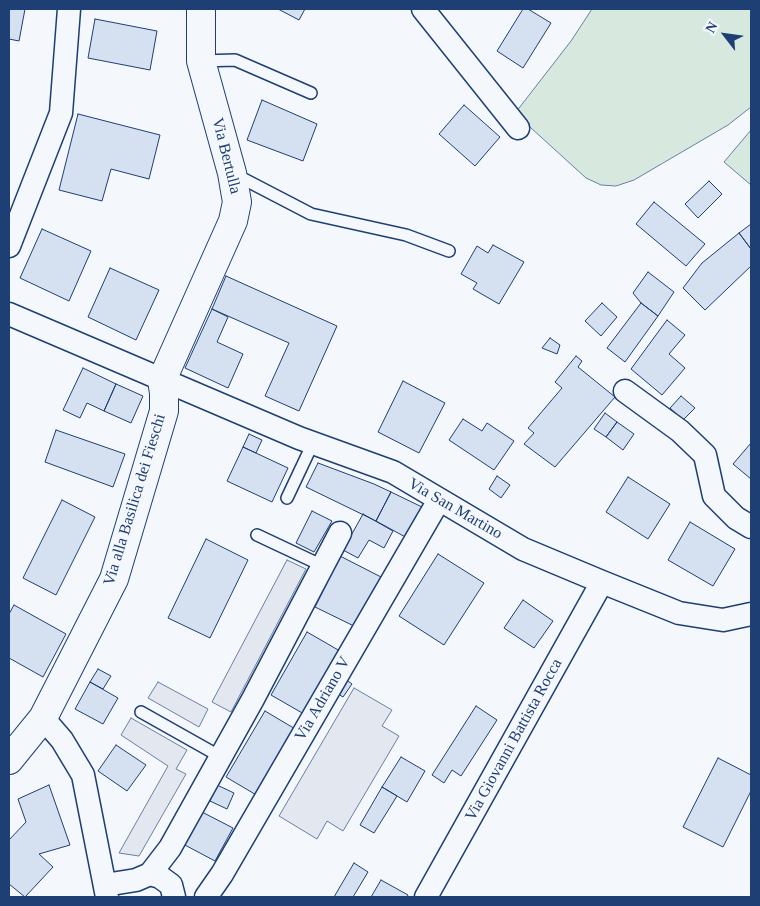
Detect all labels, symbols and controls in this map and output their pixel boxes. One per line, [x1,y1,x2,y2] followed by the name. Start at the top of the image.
[700,10,750,60] north arrow
[703,19,721,35] text: N
[207,116,245,196] street label: Via Bertulla
[100,412,170,588] street label: Via alla Basilica dei Fieschi
[404,474,506,544] street label: Via San Martino
[291,653,355,745] street label: Via Adriano V
[461,656,567,824] street label: Via Giovanni Battista Rocca

